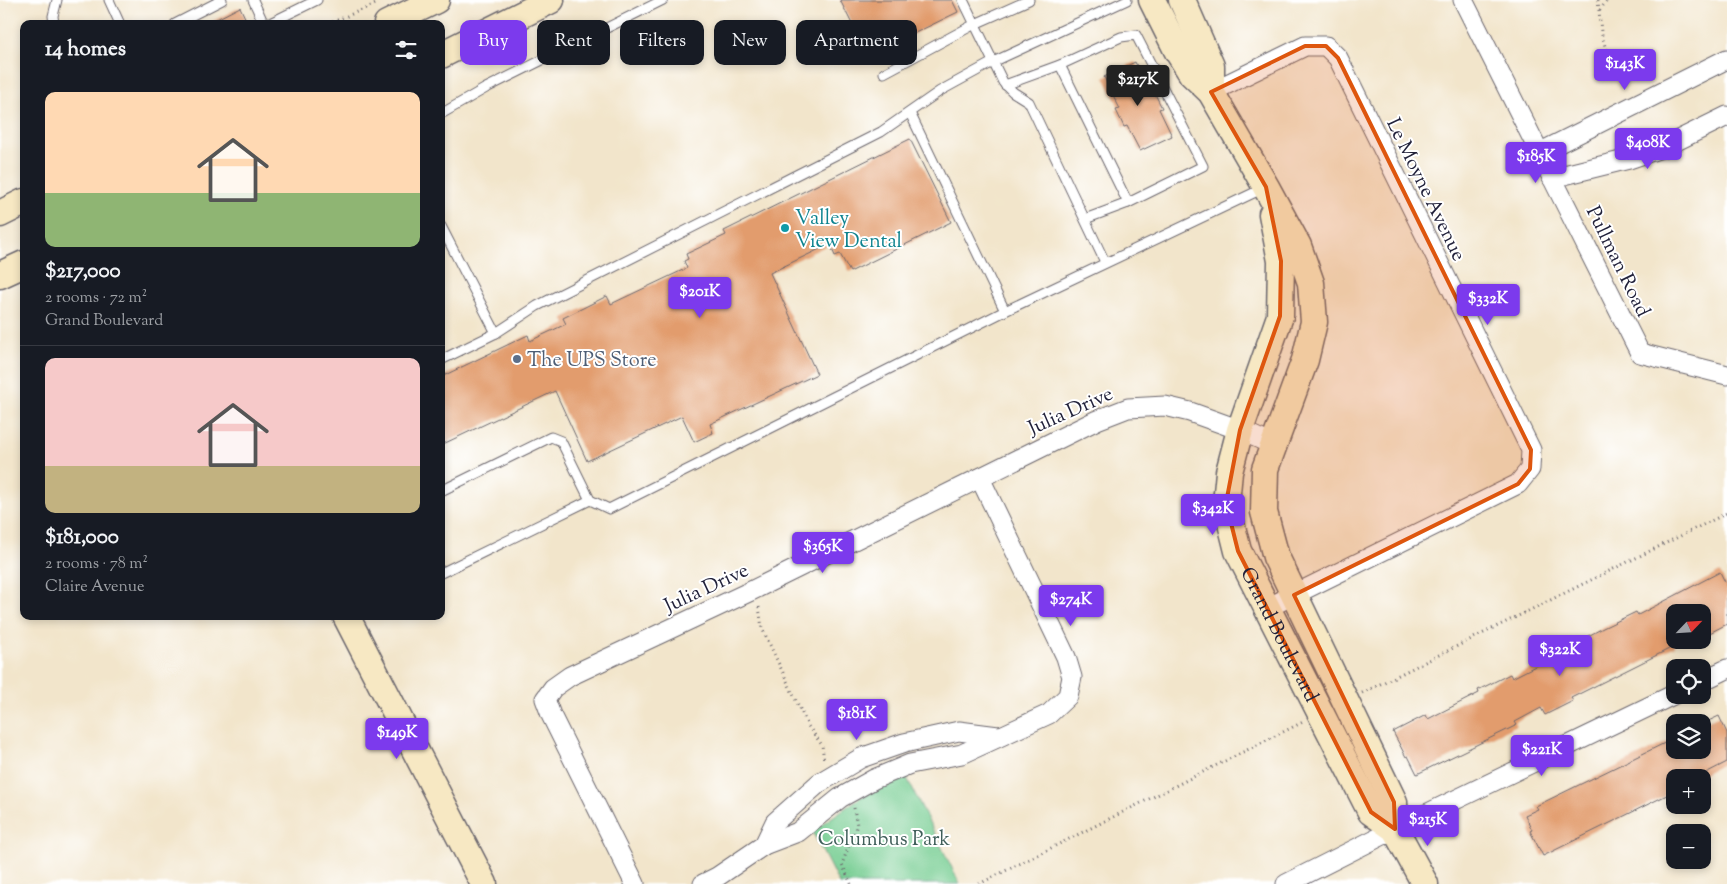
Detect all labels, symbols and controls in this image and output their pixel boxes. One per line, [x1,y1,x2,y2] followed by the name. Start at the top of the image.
[460,20,527,65] chip: Buy
[537,20,610,65] chip: Rent
[620,20,704,65] chip: Filters
[714,20,786,65] chip: New
[796,20,917,65] chip: Apartment
[45,35,126,65] text: 14 homes
[392,36,420,64] icon: filters
[1590,48,1660,91] pin: $143K
[1605,53,1645,76] text: $143K
[1103,64,1173,107] pin: $217K
[1117,69,1159,92] text: $217K
[1378,114,1472,267] street label: Le Moyne Avenue
[188,125,278,215] icon: home
[1613,128,1683,170] pin: $408K
[1626,132,1670,155] text: $408K
[1501,142,1571,184] pin: $185K
[1516,146,1556,169] text: $185K
[1577,202,1656,323] street label: Pullman Road
[795,205,903,257] place label: Valley View Dental
[779,222,791,234] marker: Valley View Dental
[45,257,121,287] text: $217,000
[665,276,735,319] pin: $201K
[679,281,721,304] text: $201K
[1453,284,1523,326] pin: $332K
[45,287,147,310] text: 2 rooms · 72 m²
[1468,288,1508,311] text: $332K
[45,310,163,333] text: Grand Boulevard
[527,347,656,376] place label: The UPS Store
[511,353,523,365] marker: The UPS Store
[1023,381,1118,444] street label: Julia Drive
[188,390,278,480] icon: home
[1178,494,1248,536] pin: $342K
[1192,498,1234,521] text: $342K
[45,523,119,553] text: $181,000
[788,532,858,574] pin: $365K
[803,536,843,559] text: $365K
[45,553,148,576] text: 2 rooms · 78 m²
[659,557,754,622] street label: Julia Drive
[1232,563,1325,708] street label: Grand Boulevard
[45,576,145,599] text: Claire Avenue
[1036,584,1106,627] pin: $274K
[1050,589,1092,612] text: $274K
[1666,604,1711,649] north arrow
[1666,604,1711,869] map controls
[1525,634,1595,677] pin: $322K
[1539,639,1581,662] text: $322K
[1666,659,1711,704] button: locate
[822,698,892,741] pin: $181K
[838,703,877,726] text: $181K
[1666,714,1711,759] button: layers
[362,718,432,760] pin: $149K
[376,722,418,745] text: $149K
[1507,734,1577,777] pin: $221K
[1522,739,1562,762] text: $221K
[1666,769,1711,814] button: +
[1393,804,1463,847] pin: $215K
[1409,809,1447,832] text: $215K
[1666,824,1711,869] button: −
[818,826,950,855] park label: Columbus Park

